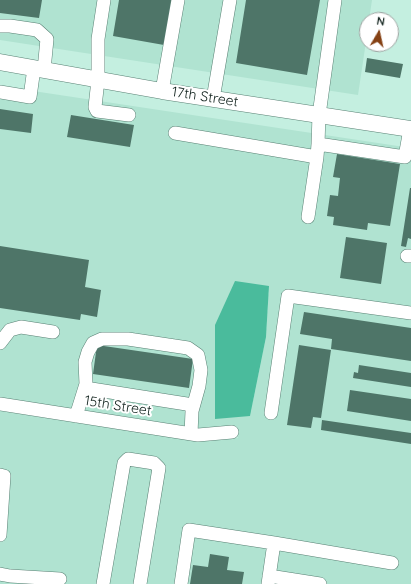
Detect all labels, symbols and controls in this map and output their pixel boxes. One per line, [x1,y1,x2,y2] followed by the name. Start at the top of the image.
[359,12,399,52] north arrow
[376,14,386,29] text: N
[171,83,239,111] street label: 17th Street
[83,392,153,420] street label: 15th Street

